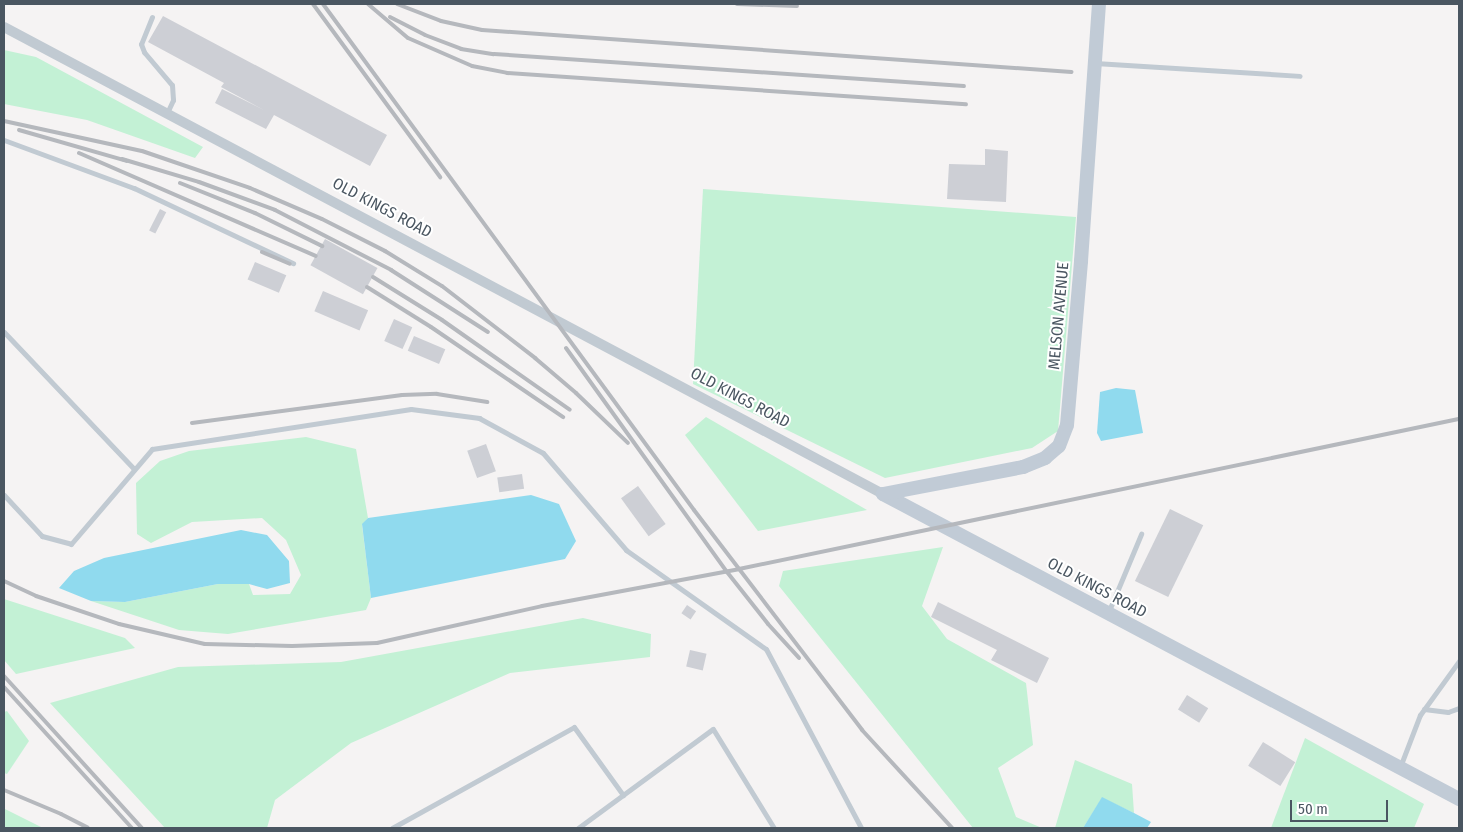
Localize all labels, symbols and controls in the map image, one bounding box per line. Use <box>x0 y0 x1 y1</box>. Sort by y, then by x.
street label: OLD KINGS ROAD <box>329 174 435 242</box>
street label: MELSON AVENUE <box>1045 262 1073 370</box>
street label: OLD KINGS ROAD <box>687 364 793 432</box>
street label: OLD KINGS ROAD <box>1044 554 1150 622</box>
scale bar <box>1293 790 1390 822</box>
text: 50 m <box>1298 800 1328 818</box>

